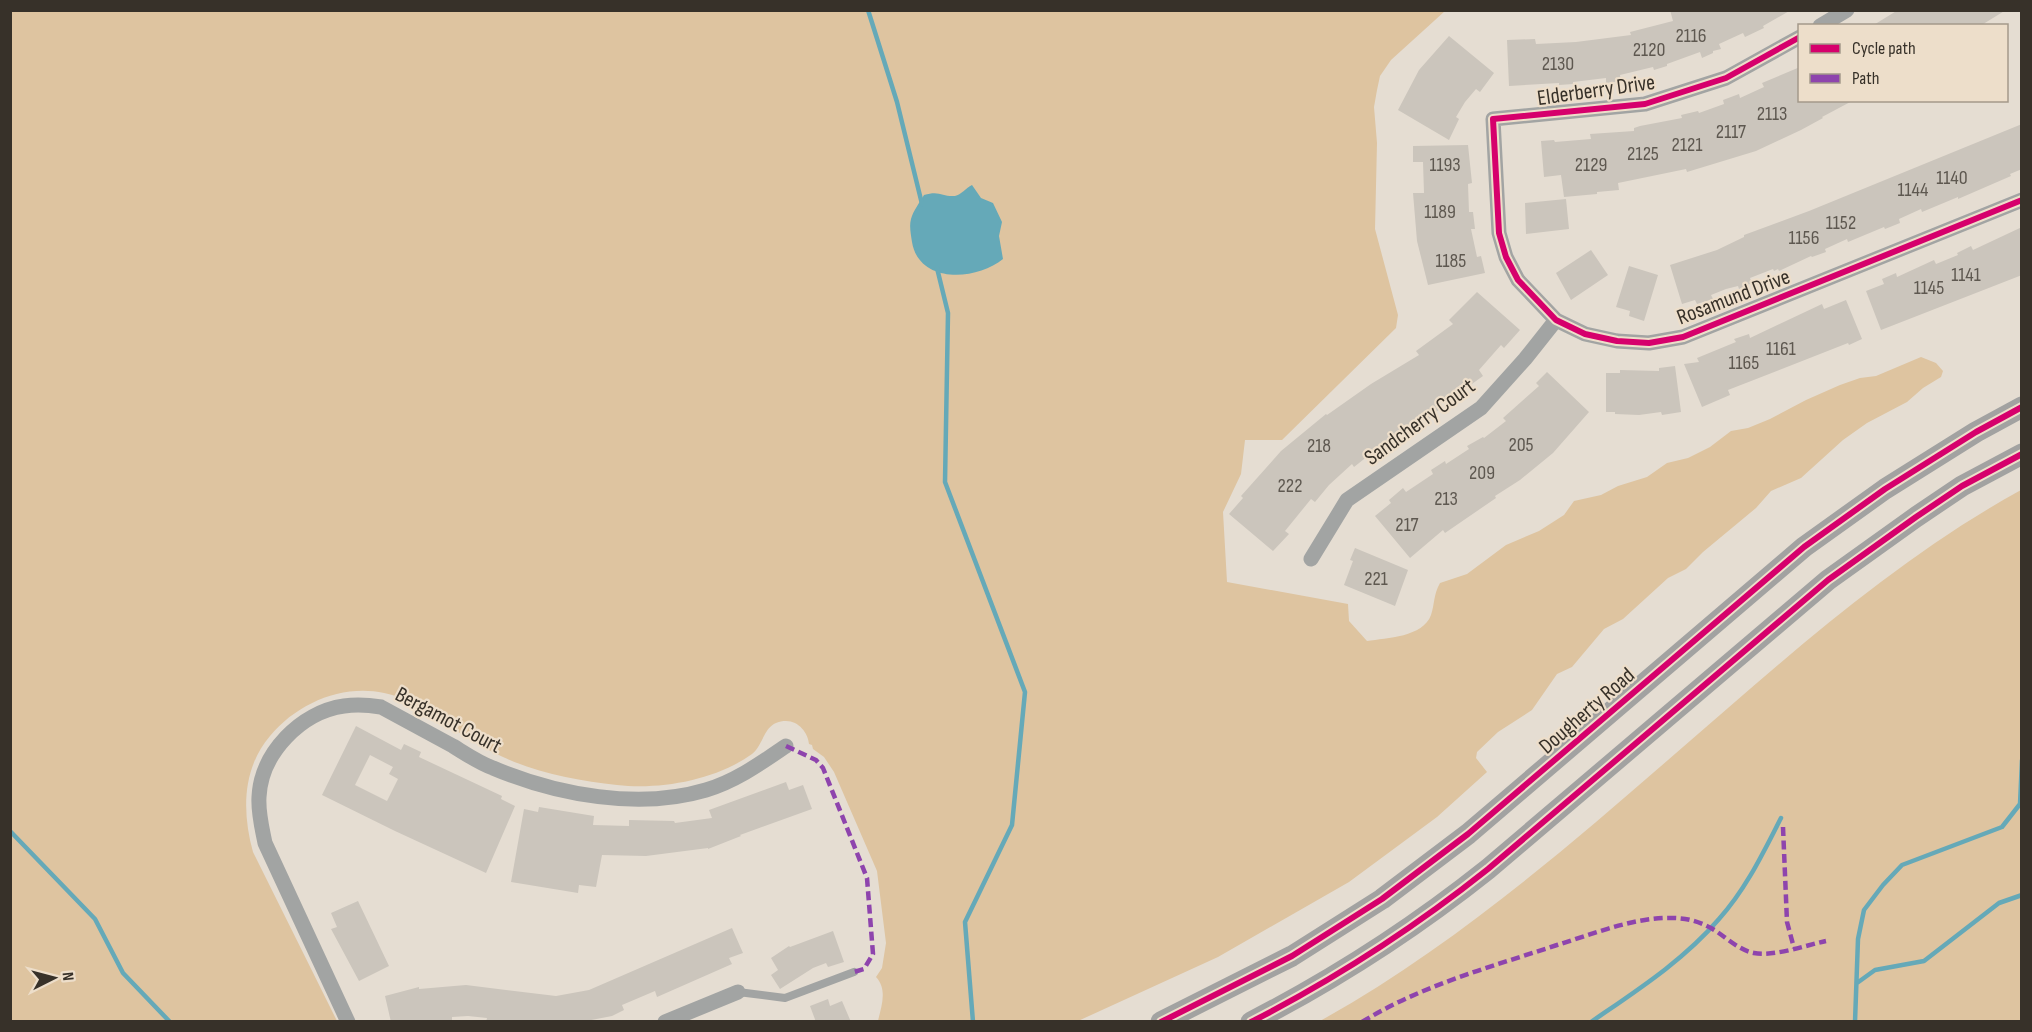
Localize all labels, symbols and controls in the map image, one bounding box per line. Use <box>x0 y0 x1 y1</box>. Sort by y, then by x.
house number: 2116 <box>1675 24 1707 48</box>
legend <box>1798 24 2008 102</box>
house number: 2120 <box>1633 38 1665 62</box>
text: Cycle path <box>1852 38 1916 59</box>
house number: 2130 <box>1542 52 1574 76</box>
text: Path <box>1852 68 1880 89</box>
street label: Elderberry Drive <box>1536 69 1657 112</box>
house number: 2113 <box>1757 102 1787 126</box>
house number: 2117 <box>1716 120 1746 144</box>
house number: 2121 <box>1672 133 1702 157</box>
house number: 2125 <box>1627 142 1659 166</box>
house number: 1193 <box>1429 153 1461 177</box>
house number: 2129 <box>1575 153 1607 177</box>
house number: 1140 <box>1936 166 1968 190</box>
house number: 1144 <box>1898 178 1928 202</box>
house number: 1189 <box>1424 200 1456 224</box>
house number: 1152 <box>1826 211 1856 235</box>
house number: 1156 <box>1789 226 1819 250</box>
house number: 1185 <box>1436 249 1466 273</box>
street label: Rosamund Drive <box>1673 263 1794 331</box>
house number: 1141 <box>1951 263 1981 287</box>
house number: 1145 <box>1914 276 1944 300</box>
house number: 1161 <box>1766 337 1796 361</box>
house number: 1165 <box>1729 351 1759 375</box>
street label: Sandcherry Court <box>1359 373 1481 471</box>
house number: 205 <box>1508 433 1534 457</box>
house number: 218 <box>1307 434 1331 458</box>
house number: 209 <box>1469 461 1495 485</box>
house number: 222 <box>1278 474 1302 498</box>
house number: 213 <box>1434 487 1458 511</box>
house number: 217 <box>1395 513 1419 537</box>
house number: 221 <box>1364 567 1388 591</box>
street label: Dougherty Road <box>1534 662 1640 760</box>
street label: Bergamot Court <box>390 681 506 760</box>
north arrow <box>24 948 84 1008</box>
text: N <box>58 971 77 982</box>

